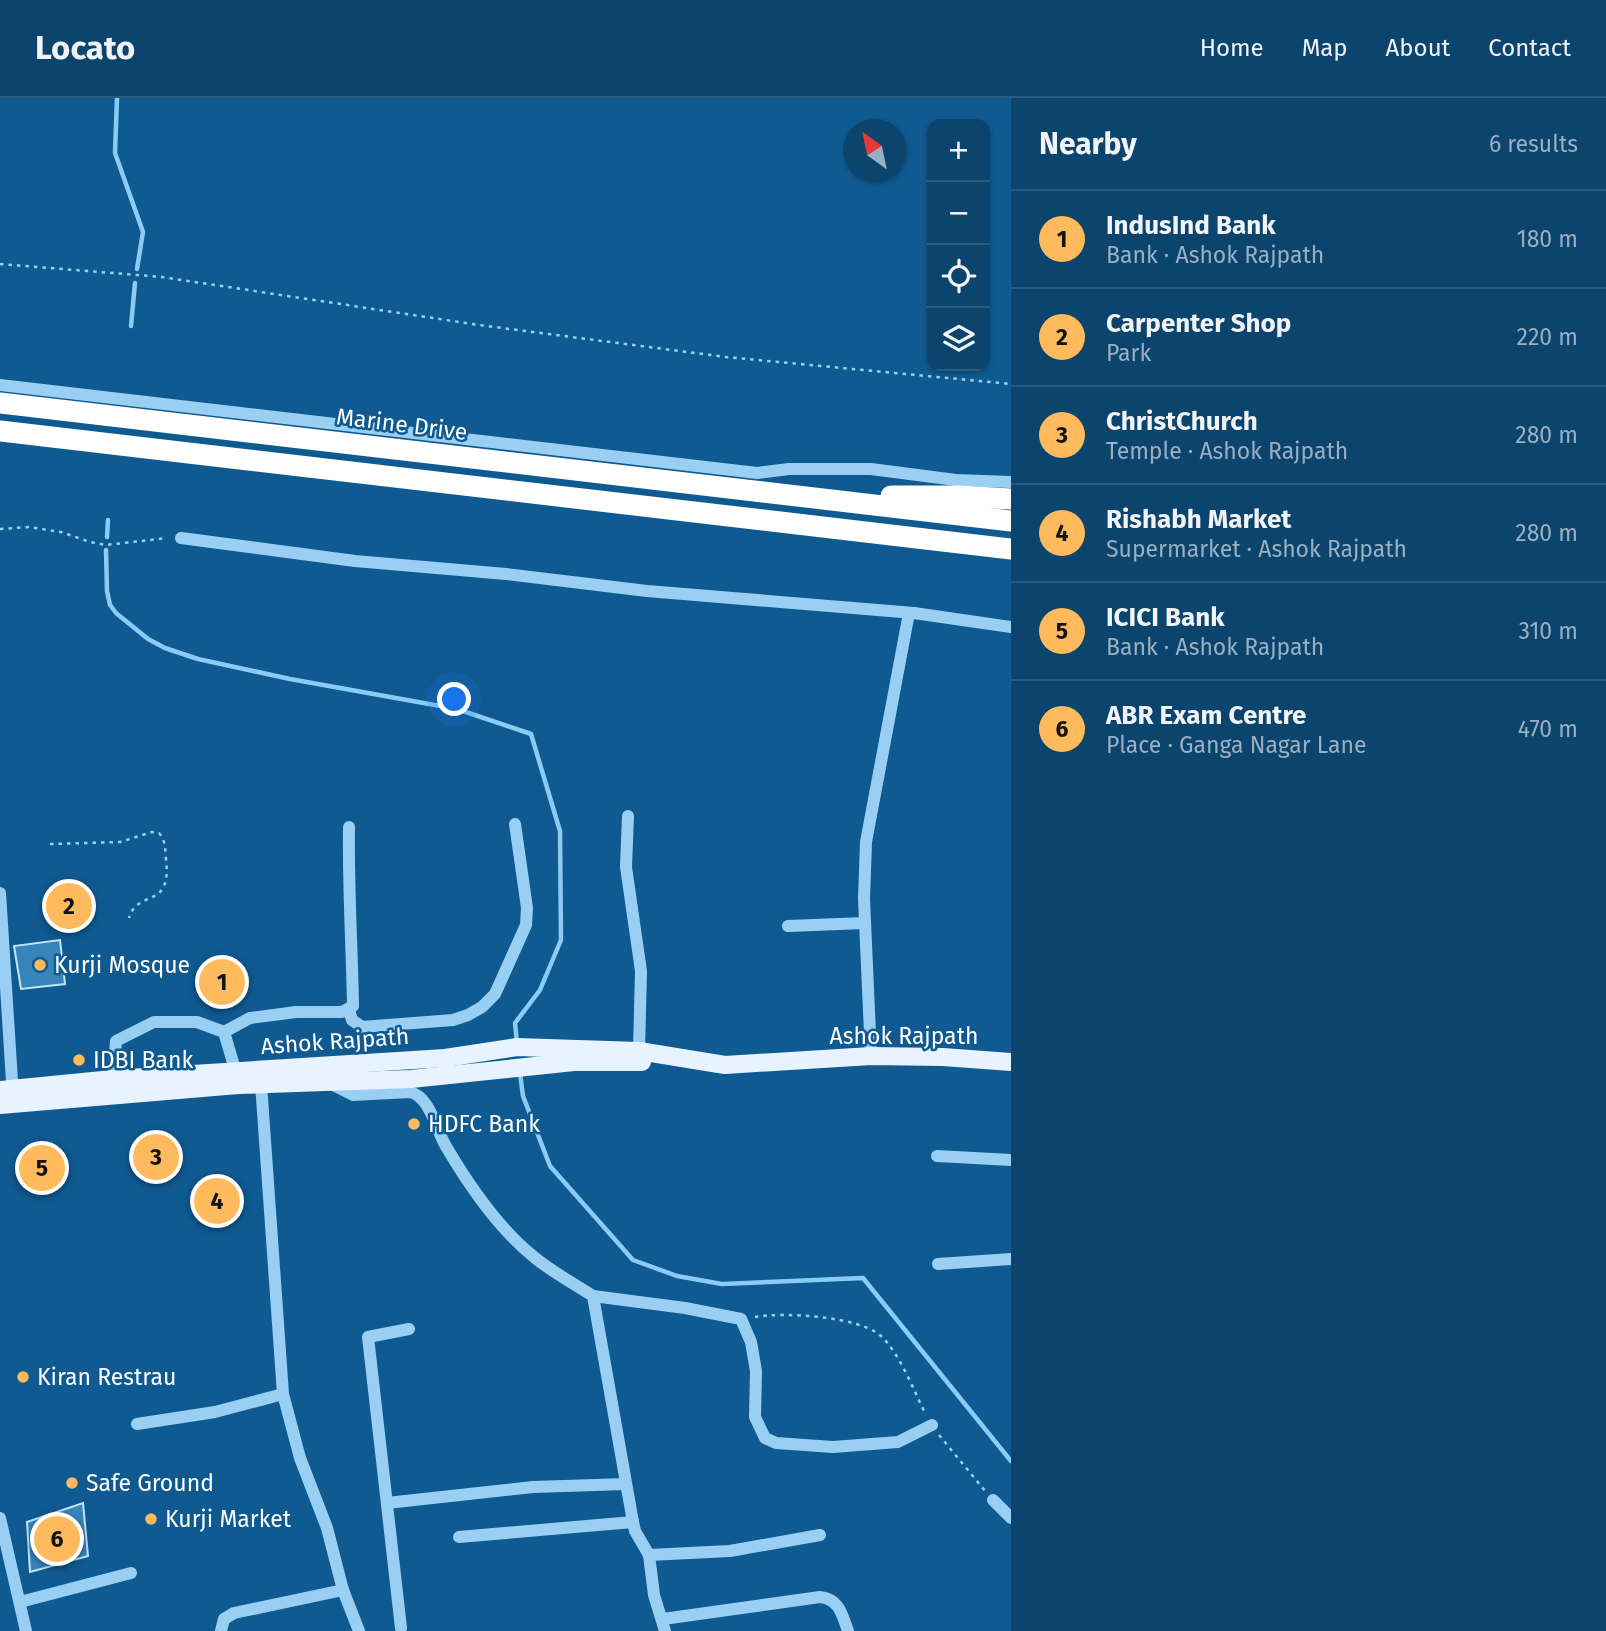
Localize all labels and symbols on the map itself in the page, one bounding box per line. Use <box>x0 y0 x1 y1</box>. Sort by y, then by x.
north arrow <box>843 119 906 182</box>
street label: Marine Drive <box>335 402 469 446</box>
your location <box>437 682 471 716</box>
pin: 2 <box>46 880 92 932</box>
place label: Kurji Mosque <box>54 951 190 979</box>
pin: 1 <box>199 956 245 1008</box>
marker: Kurji Mosque <box>32 957 48 973</box>
street label: Ashok Rajpath <box>260 1022 410 1060</box>
street label: Ashok Rajpath <box>830 1022 978 1050</box>
place label: IDBI Bank <box>93 1046 193 1074</box>
marker: IDBI Bank <box>71 1052 87 1068</box>
place label: HDFC Bank <box>428 1110 540 1138</box>
marker: HDFC Bank <box>406 1116 422 1132</box>
pin: 3 <box>133 1131 179 1183</box>
pin: 5 <box>19 1142 65 1194</box>
pin: 4 <box>194 1175 240 1227</box>
place label: Kiran Restrau <box>37 1363 176 1391</box>
marker: Kiran Restrau <box>15 1369 31 1385</box>
place label: Safe Ground <box>86 1469 214 1497</box>
marker: Safe Ground <box>64 1475 80 1491</box>
place label: Kurji Market <box>165 1505 292 1533</box>
marker: Kurji Market <box>143 1511 159 1527</box>
pin: 6 <box>34 1513 80 1565</box>

